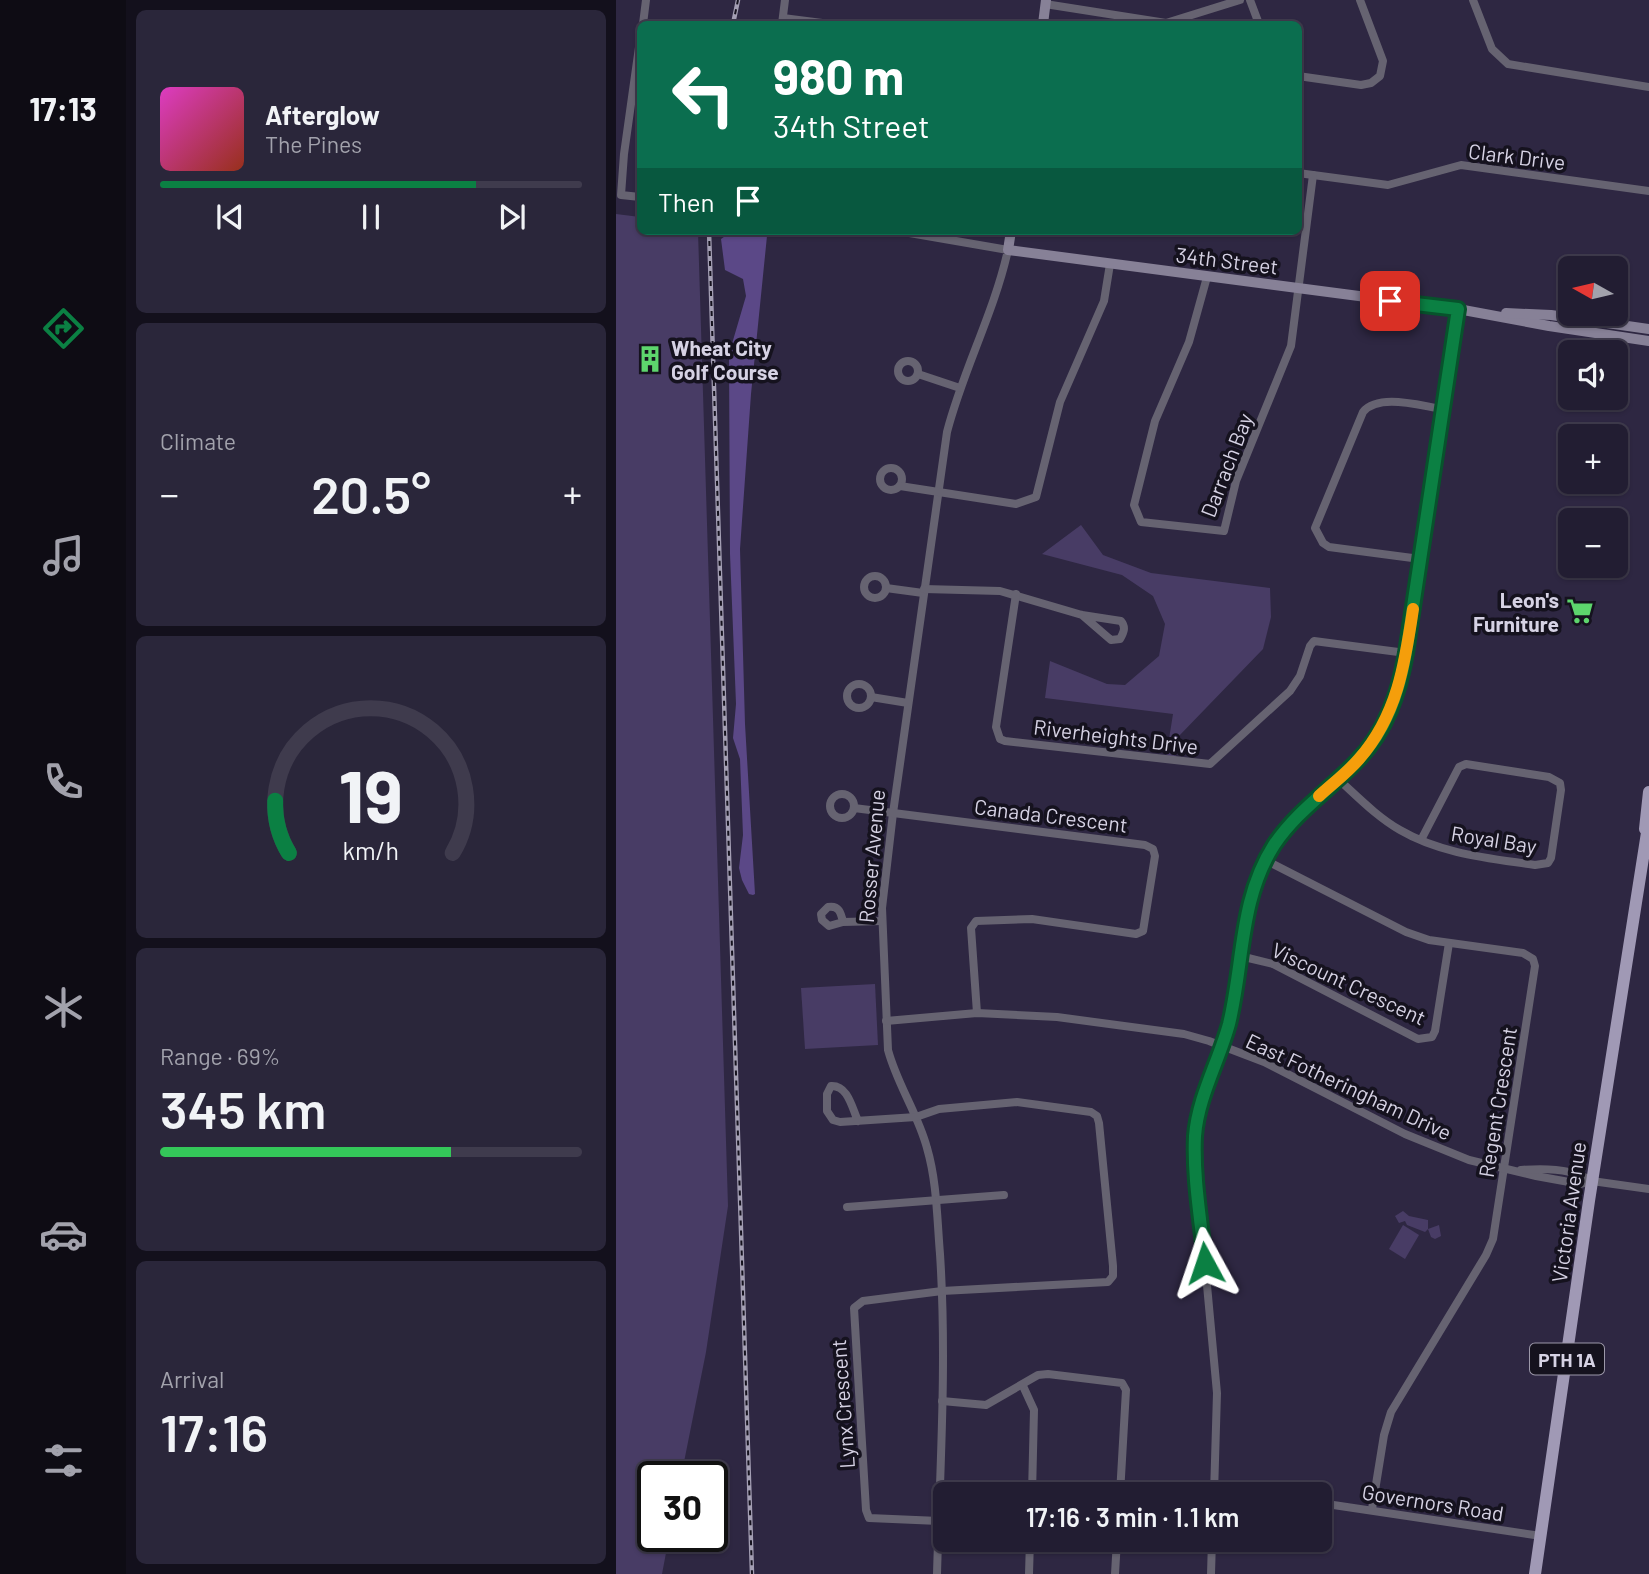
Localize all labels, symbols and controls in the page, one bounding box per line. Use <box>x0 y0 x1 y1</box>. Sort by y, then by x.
text: 980 m <box>773 46 904 105</box>
icon: left <box>658 49 749 140</box>
text: 17:13 <box>29 89 97 127</box>
text: Afterglow <box>265 99 380 130</box>
text: 34th Street <box>773 106 930 144</box>
text: The Pines <box>265 130 362 158</box>
street label: Clark Drive <box>1467 138 1567 174</box>
icon: arrive <box>729 182 767 220</box>
text: Then <box>658 186 715 217</box>
icon: previous <box>211 198 249 236</box>
icon: pause <box>352 198 390 236</box>
icon: next <box>493 198 531 236</box>
street label: 34th Street <box>1174 241 1280 279</box>
north arrow <box>1558 256 1628 326</box>
map controls <box>1558 256 1628 578</box>
pin <box>1360 271 1420 331</box>
icon: arrive <box>1371 282 1409 320</box>
icon: directions <box>39 304 88 353</box>
place label: Wheat City Golf Course <box>671 335 779 384</box>
button: sound <box>1558 340 1628 410</box>
building icon: Wheat City Golf Course <box>635 344 665 374</box>
street label: Darrach Bay <box>1195 409 1257 521</box>
button: + <box>1558 424 1628 494</box>
text: Climate <box>160 427 236 455</box>
text: 20.5° <box>311 462 431 524</box>
text: − <box>160 470 179 516</box>
text: + <box>563 470 582 516</box>
button: − <box>1558 508 1628 578</box>
icon: music <box>39 531 88 580</box>
place label: Leon's Furniture <box>1473 587 1559 636</box>
supermarket icon: Leon's Furniture <box>1565 596 1595 626</box>
street label: Riverheights Drive <box>1032 713 1200 759</box>
text: 19 <box>339 750 403 838</box>
icon: phone <box>39 757 88 806</box>
street label: Rosser Avenue <box>853 788 889 924</box>
street label: Canada Crescent <box>973 793 1129 837</box>
street label: Royal Bay <box>1449 820 1539 858</box>
text: km/h <box>343 835 399 865</box>
street label: Viscount Crescent <box>1268 936 1430 1030</box>
icon: climate <box>39 983 88 1032</box>
street label: Regent Crescent <box>1473 1025 1521 1179</box>
street label: East Fotheringham Drive <box>1242 1027 1456 1145</box>
text: Range · 69% <box>160 1042 280 1070</box>
text: 345 km <box>160 1077 326 1139</box>
street label: Victoria Avenue <box>1546 1140 1590 1284</box>
icon: car <box>39 1210 88 1259</box>
position arrow <box>1168 1226 1242 1300</box>
street label: Lynx Crescent <box>825 1339 859 1469</box>
road number: PTH 1A <box>1530 1344 1604 1374</box>
text: Arrival <box>160 1365 224 1393</box>
text: 17:16 <box>160 1400 268 1462</box>
icon: filters <box>39 1436 88 1485</box>
speed limit sign: 30 <box>637 1461 728 1552</box>
street label: Governors Road <box>1360 1478 1506 1526</box>
text: 17:16 · 3 min · 1.1 km <box>1026 1501 1239 1532</box>

